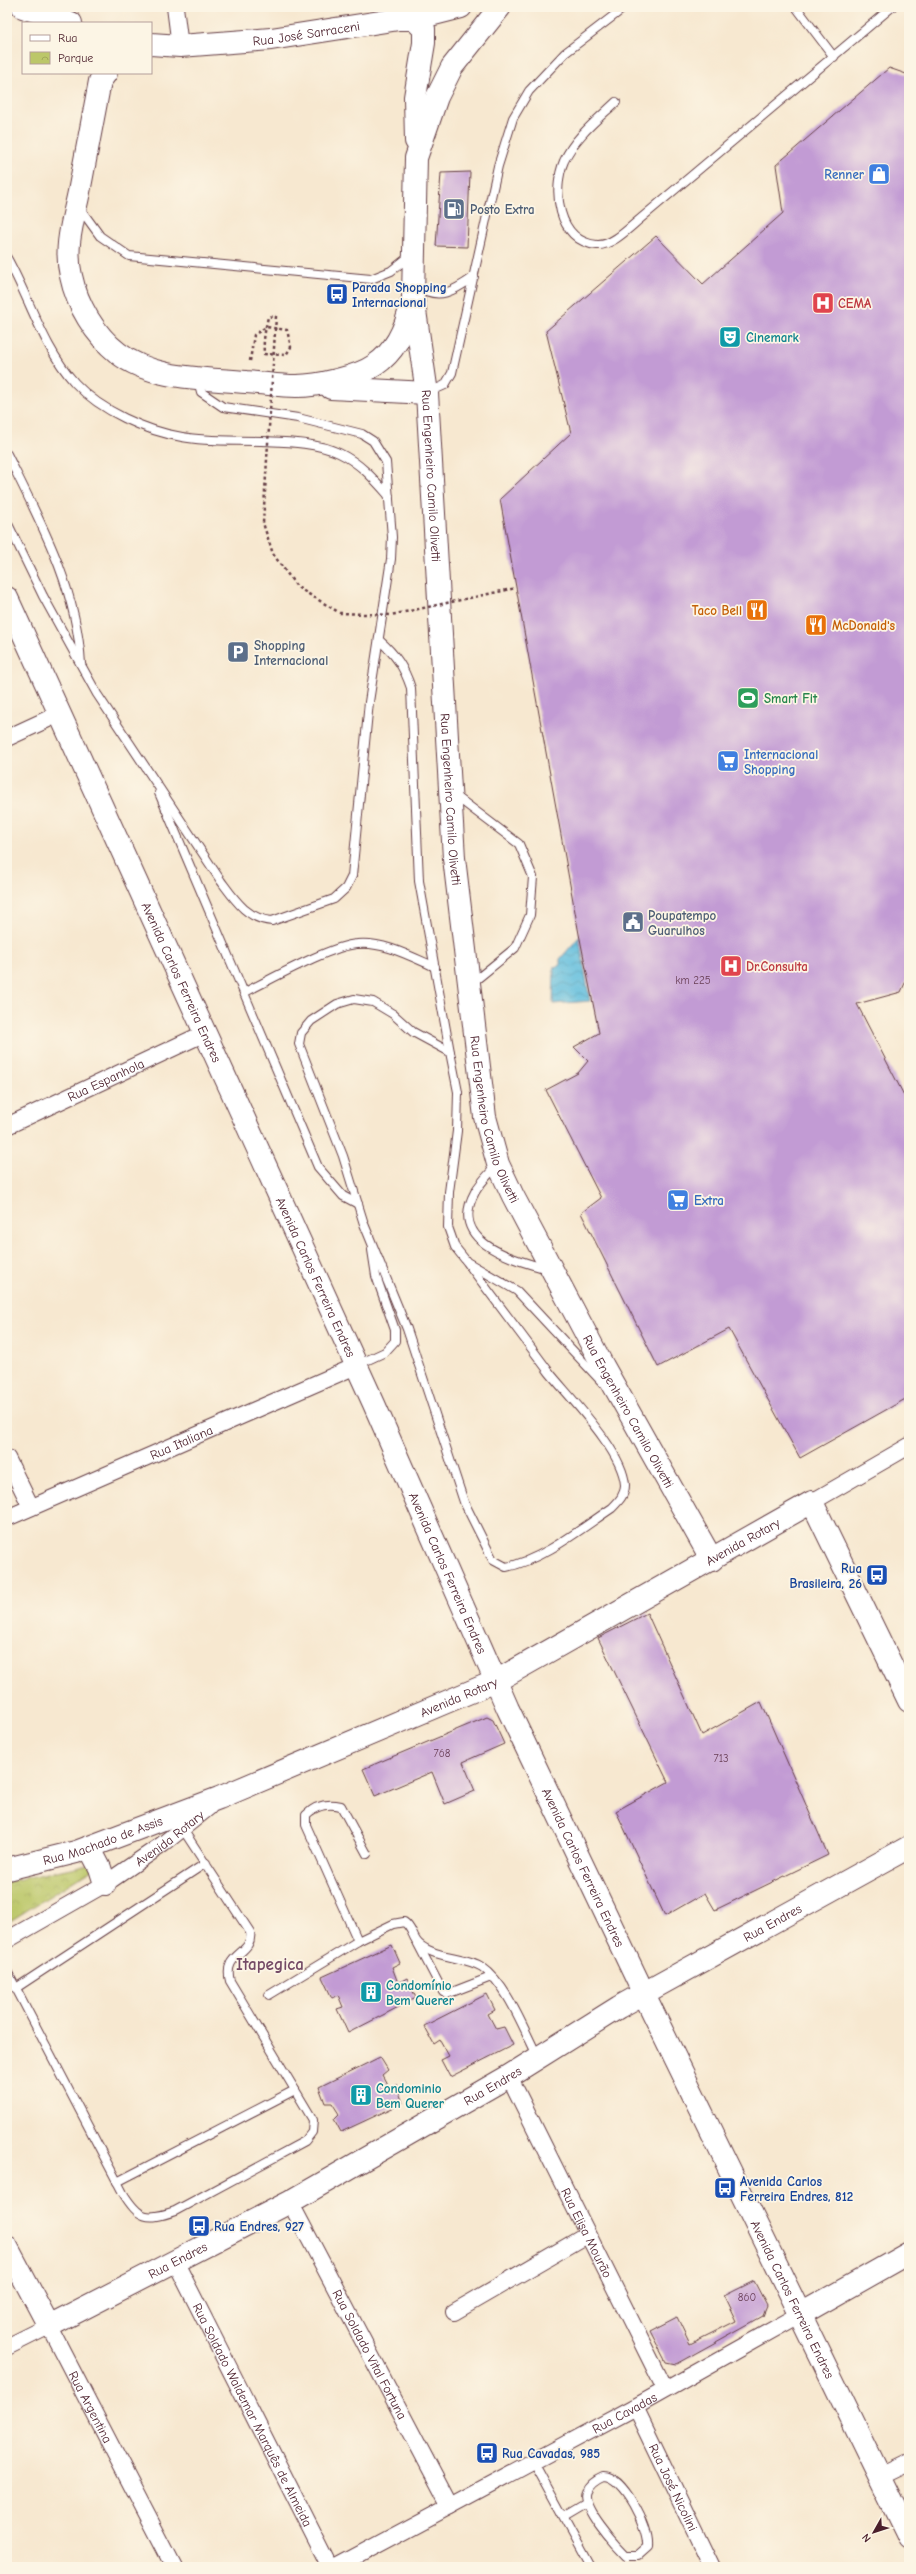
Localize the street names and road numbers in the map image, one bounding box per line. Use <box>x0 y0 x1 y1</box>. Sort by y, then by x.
street label: Rua José Sarraceni <box>252 18 361 48</box>
street label: Rua Engenheiro Camilo Olivetti <box>419 389 444 562</box>
street label: Rua Engenheiro Camilo Olivetti <box>438 713 465 886</box>
street label: Avenida Carlos Ferreira Endres <box>139 900 225 1064</box>
street label: Rua Engenheiro Camilo Olivetti <box>468 1035 523 1205</box>
street label: Rua Espanhola <box>65 1055 146 1104</box>
street label: Avenida Carlos Ferreira Endres <box>273 1195 359 1359</box>
street label: Rua Engenheiro Camilo Olivetti <box>580 1332 677 1490</box>
street label: Rua Italiana <box>147 1422 215 1462</box>
street label: Avenida Carlos Ferreira Endres <box>406 1490 490 1656</box>
street label: Avenida Rotary <box>703 1514 782 1568</box>
street label: Avenida Rotary <box>418 1674 500 1720</box>
street label: Avenida Carlos Ferreira Endres <box>539 1785 628 1949</box>
street label: Avenida Rotary <box>132 1807 207 1869</box>
street label: Rua Machado de Assis <box>41 1813 165 1867</box>
street label: Rua Endres <box>740 1900 804 1945</box>
street label: Rua Endres <box>461 2063 524 2108</box>
street label: Rua Elisa Mourão <box>558 2185 616 2280</box>
street label: Avenida Carlos Ferreira Endres <box>748 2217 838 2381</box>
street label: Rua Endres <box>146 2239 210 2281</box>
street label: Rua Soldado Vital Fortuna <box>330 2287 410 2422</box>
street label: Rua Soldado Waldemar Marquês de Almeida <box>190 2300 316 2529</box>
street label: Rua Argentina <box>66 2368 116 2445</box>
street label: Rua Cavadas <box>589 2389 659 2436</box>
street label: Rua José Nicolini <box>646 2441 701 2533</box>

